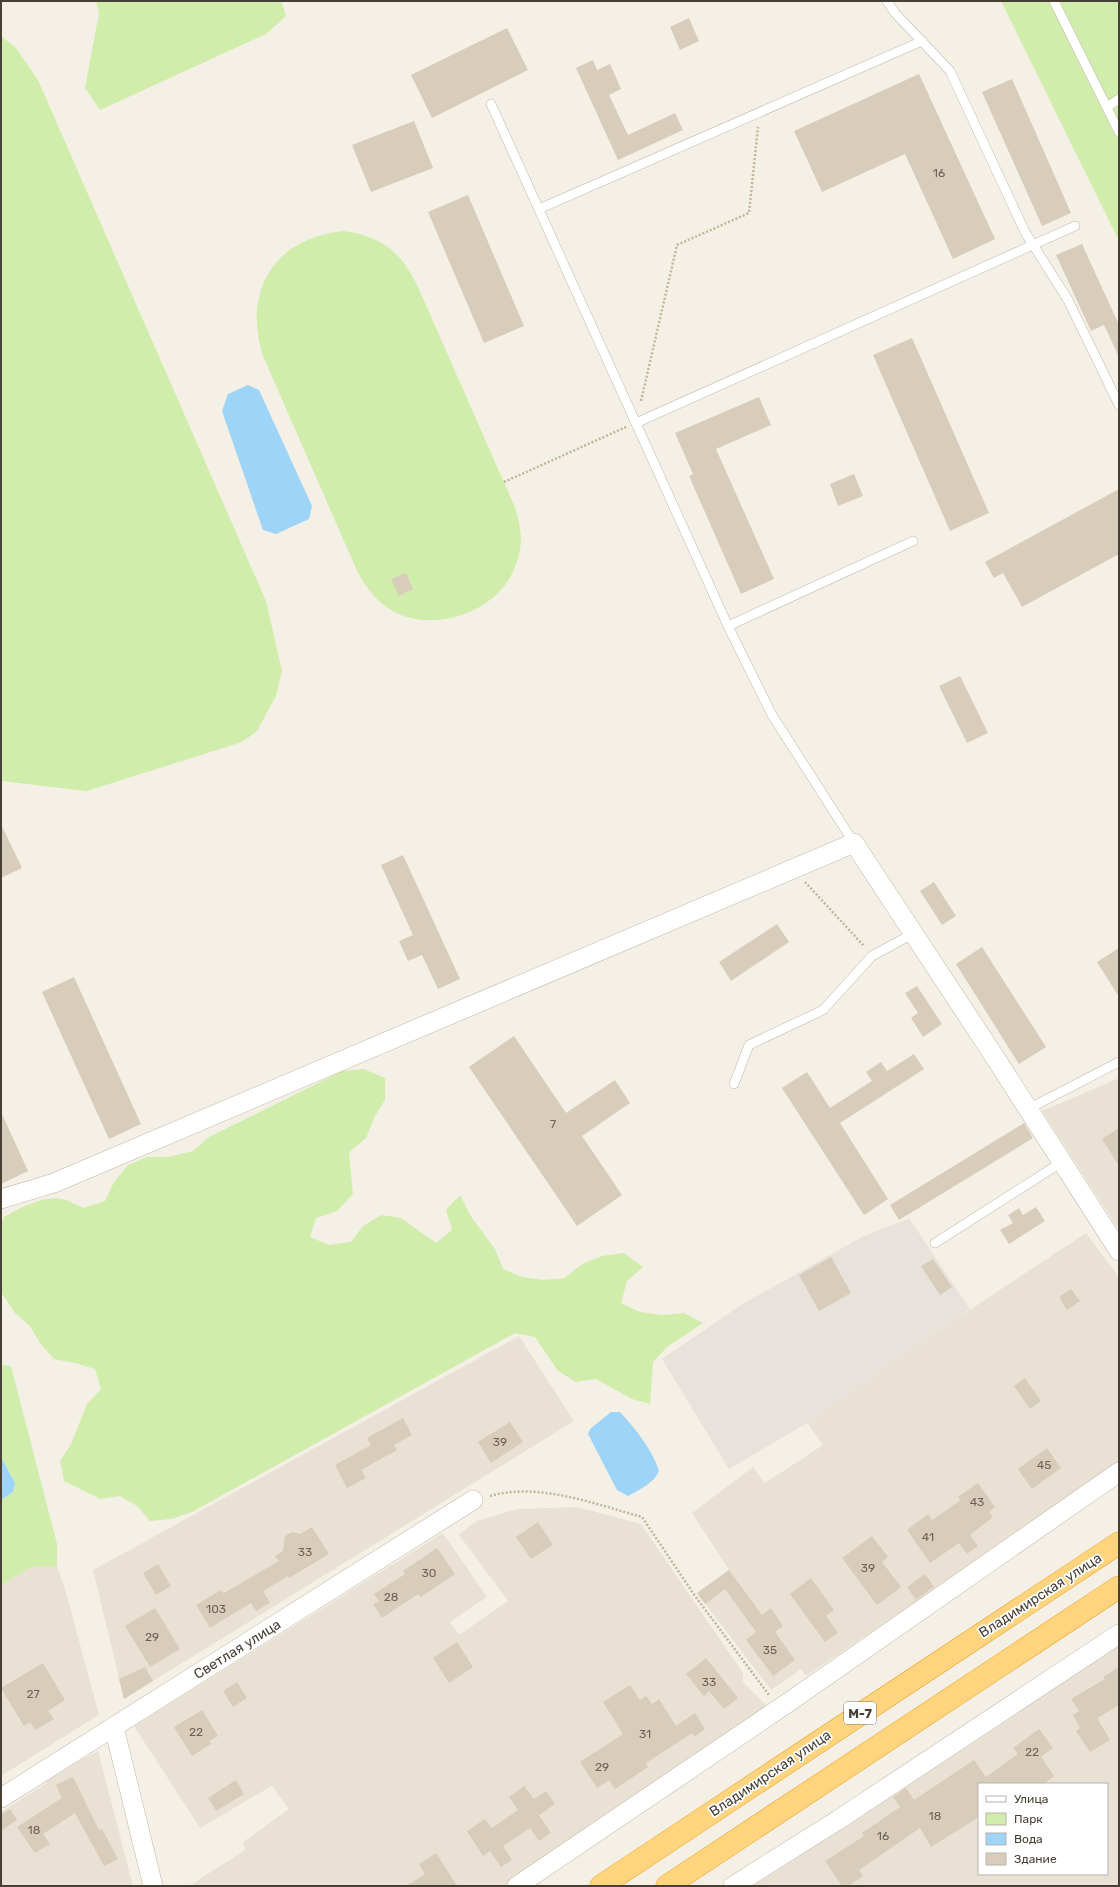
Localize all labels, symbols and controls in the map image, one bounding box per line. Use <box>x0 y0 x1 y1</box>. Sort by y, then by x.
house number: 16 <box>933 166 945 180</box>
house number: 7 <box>550 1117 556 1131</box>
house number: 39 <box>493 1435 507 1449</box>
house number: 45 <box>1037 1458 1051 1472</box>
house number: 43 <box>970 1495 984 1509</box>
house number: 41 <box>922 1530 934 1544</box>
house number: 33 <box>298 1545 312 1559</box>
street label: Владимирская улица <box>976 1549 1105 1641</box>
house number: 39 <box>861 1561 875 1575</box>
house number: 30 <box>422 1566 436 1580</box>
house number: 28 <box>384 1590 398 1604</box>
house number: 103 <box>206 1602 226 1616</box>
street label: Светлая улица <box>191 1616 284 1683</box>
house number: 29 <box>145 1630 159 1644</box>
house number: 35 <box>763 1643 777 1657</box>
house number: 33 <box>702 1675 716 1689</box>
house number: 27 <box>26 1687 40 1701</box>
road number: М-7 <box>844 1702 876 1724</box>
house number: 22 <box>189 1725 203 1739</box>
street label: Владимирская улица <box>706 1726 834 1820</box>
house number: 31 <box>639 1727 651 1741</box>
house number: 22 <box>1025 1745 1039 1759</box>
house number: 29 <box>595 1760 609 1774</box>
legend <box>978 1783 1108 1875</box>
text: Улица <box>1014 1792 1048 1806</box>
house number: 18 <box>929 1809 941 1823</box>
text: Парк <box>1014 1812 1043 1826</box>
house number: 18 <box>28 1823 40 1837</box>
house number: 16 <box>877 1829 889 1843</box>
text: Вода <box>1014 1832 1043 1846</box>
text: Здание <box>1014 1852 1057 1866</box>

